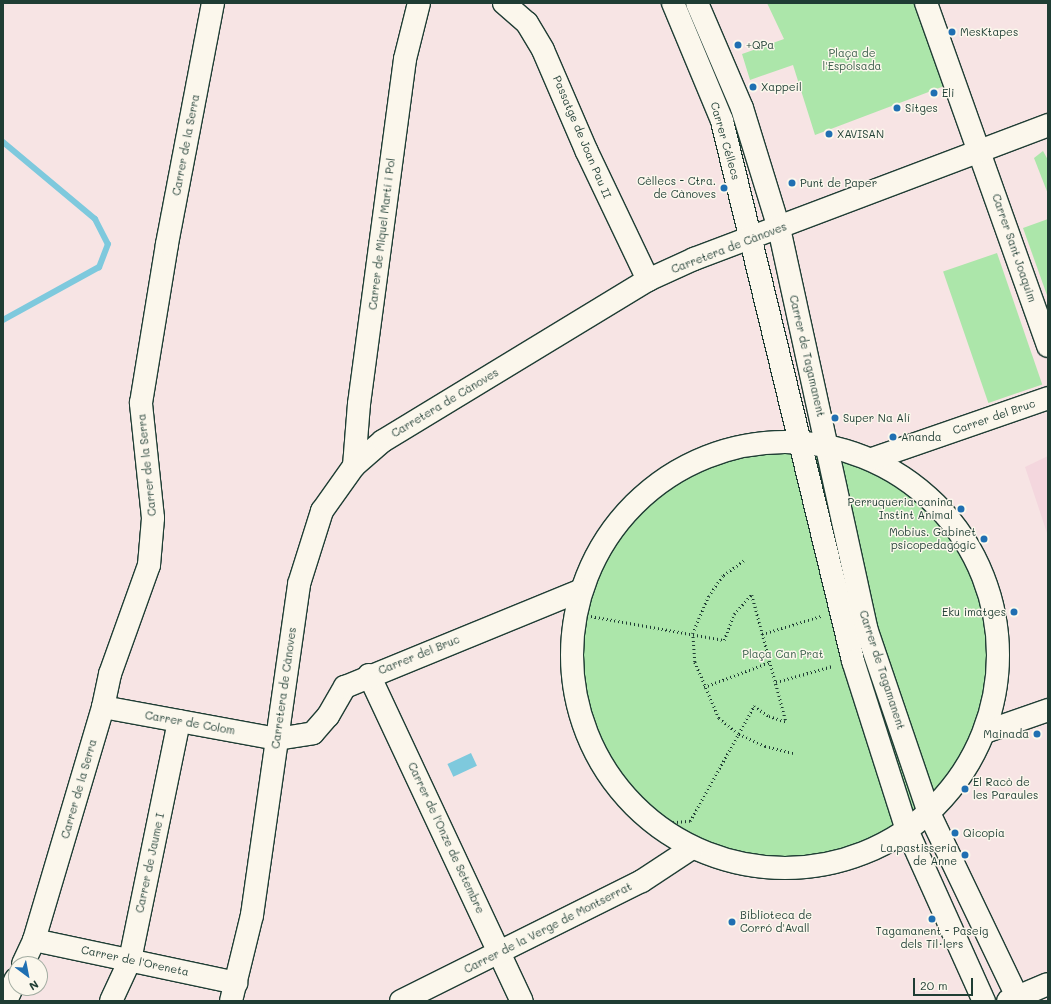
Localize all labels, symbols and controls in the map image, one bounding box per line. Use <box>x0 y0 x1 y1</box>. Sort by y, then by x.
place label: MesKtapes <box>960 25 1018 39</box>
marker: MesKtapes <box>947 27 957 37</box>
place label: +QPa <box>746 38 774 52</box>
marker: +QPa <box>733 40 743 50</box>
park label: Plaça de l'Espolsada <box>823 47 881 73</box>
street label: Passatge de Joan Pau II <box>550 74 614 200</box>
place label: Xappeil <box>761 80 802 94</box>
marker: Xappeil <box>748 82 758 92</box>
place label: Eli <box>942 86 954 100</box>
marker: Eli <box>929 88 939 98</box>
street label: Carrer de la Serra <box>170 93 202 197</box>
street label: Carrer Céllecs <box>708 101 742 181</box>
place label: Sitges <box>905 101 938 115</box>
marker: Sitges <box>892 103 902 113</box>
place label: XAVISAN <box>837 127 884 141</box>
marker: XAVISAN <box>824 129 834 139</box>
street label: Carrer de Miquel Martí i Pol <box>366 157 398 311</box>
place label: Cèllecs - Ctra. de Cànoves <box>637 175 716 201</box>
place label: Punt de Paper <box>800 176 877 190</box>
marker: Punt de Paper <box>787 178 797 188</box>
marker: Cèllecs - Ctra. de Cànoves <box>719 183 729 193</box>
street label: Carrer Sant Joaquim <box>989 192 1039 304</box>
street label: Carretera de Cànoves <box>669 220 789 276</box>
street label: Carrer de Tagamanent <box>787 294 827 418</box>
street label: Carretera de Cànoves <box>389 366 501 440</box>
street label: Carrer del Bruc <box>951 397 1037 437</box>
place label: Super Na Alí <box>843 411 910 425</box>
street label: Carrer de la Serra <box>135 413 159 517</box>
marker: Super Na Alí <box>830 413 840 423</box>
place label: Ananda <box>901 430 941 444</box>
marker: Ananda <box>888 432 898 442</box>
place label: Perruqueria canina Instint Animal <box>848 496 953 522</box>
marker: Perruqueria canina Instint Animal <box>956 504 966 514</box>
place label: Mobius. Gabinet psicopedagógic <box>889 526 976 552</box>
marker: Mobius. Gabinet psicopedagógic <box>979 534 989 544</box>
place label: Eku imatges <box>942 605 1006 619</box>
marker: Eku imatges <box>1009 607 1019 617</box>
street label: Carrer de Tagamanent <box>856 609 908 731</box>
street label: Carretera de Cànoves <box>269 626 299 750</box>
street label: Carrer del Bruc <box>376 633 462 677</box>
park label: Plaça Can Prat <box>742 647 824 661</box>
street label: Carrer de Colom <box>144 709 236 737</box>
place label: Mainada <box>983 727 1029 741</box>
marker: Mainada <box>1032 729 1042 739</box>
street label: Carrer de la Serra <box>58 738 100 840</box>
street label: Carrer de l'Onze de Setembre <box>405 760 487 916</box>
place label: El Racò de les Paraules <box>973 776 1038 802</box>
marker: El Racò de les Paraules <box>960 784 970 794</box>
street label: Carrer de Jaume I <box>133 812 167 914</box>
place label: Qicopia <box>963 826 1005 840</box>
marker: Qicopia <box>950 828 960 838</box>
place label: La pastisseria de Anne <box>880 842 957 868</box>
marker: La pastisseria de Anne <box>960 850 970 860</box>
street label: Carrer de la Verge de Montserrat <box>462 880 634 976</box>
place label: Biblioteca de Corró d'Avall <box>740 909 812 935</box>
marker: Tagamanent - Paseig dels Til·lers <box>927 914 937 924</box>
marker: Biblioteca de Corró d'Avall <box>727 917 737 927</box>
place label: Tagamanent - Paseig dels Til·lers <box>876 925 988 951</box>
street label: Carrer de l'Oreneta <box>80 943 190 979</box>
north arrow <box>8 956 48 996</box>
scale bar <box>915 970 975 996</box>
text: N <box>27 977 42 994</box>
text: 20 m <box>920 977 948 993</box>

